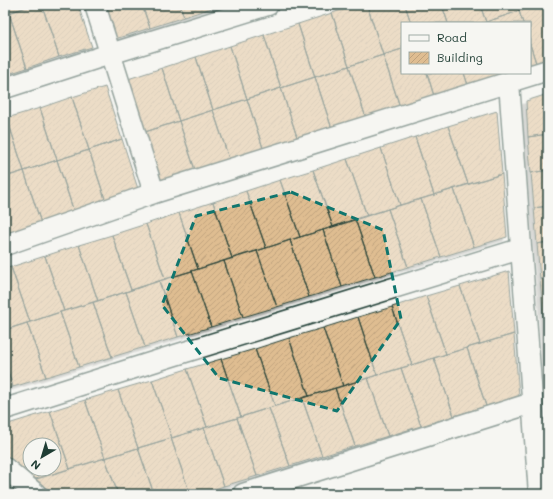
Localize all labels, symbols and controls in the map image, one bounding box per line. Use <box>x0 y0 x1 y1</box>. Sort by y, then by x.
legend <box>401 22 531 74</box>
text: Road <box>437 29 467 45</box>
text: Building <box>437 49 483 65</box>
north arrow <box>22 437 62 477</box>
text: N <box>28 457 43 474</box>

